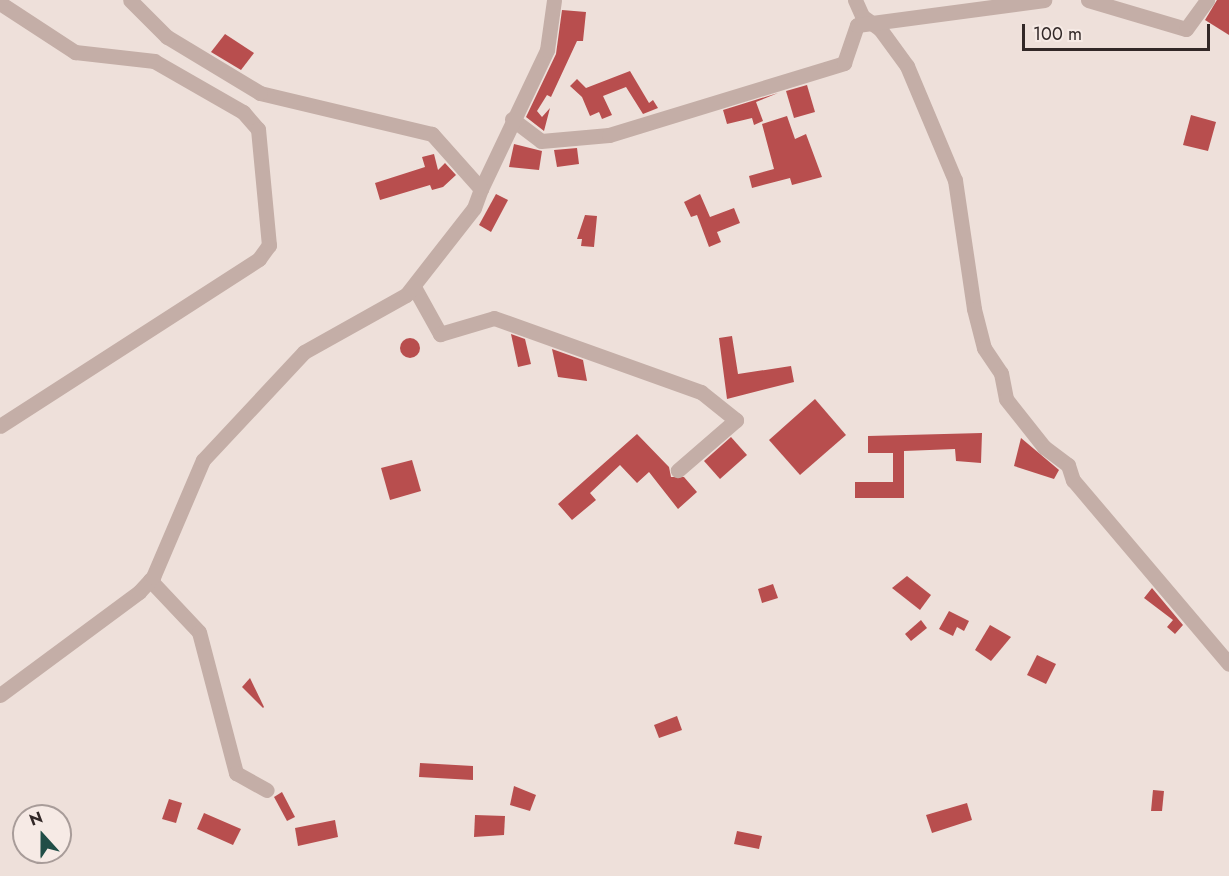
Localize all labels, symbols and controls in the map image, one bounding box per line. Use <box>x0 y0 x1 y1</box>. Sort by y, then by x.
scale bar <box>1025 12 1212 50</box>
text: 100 m <box>1033 21 1082 47</box>
north arrow <box>12 804 72 864</box>
text: N <box>26 806 46 832</box>

